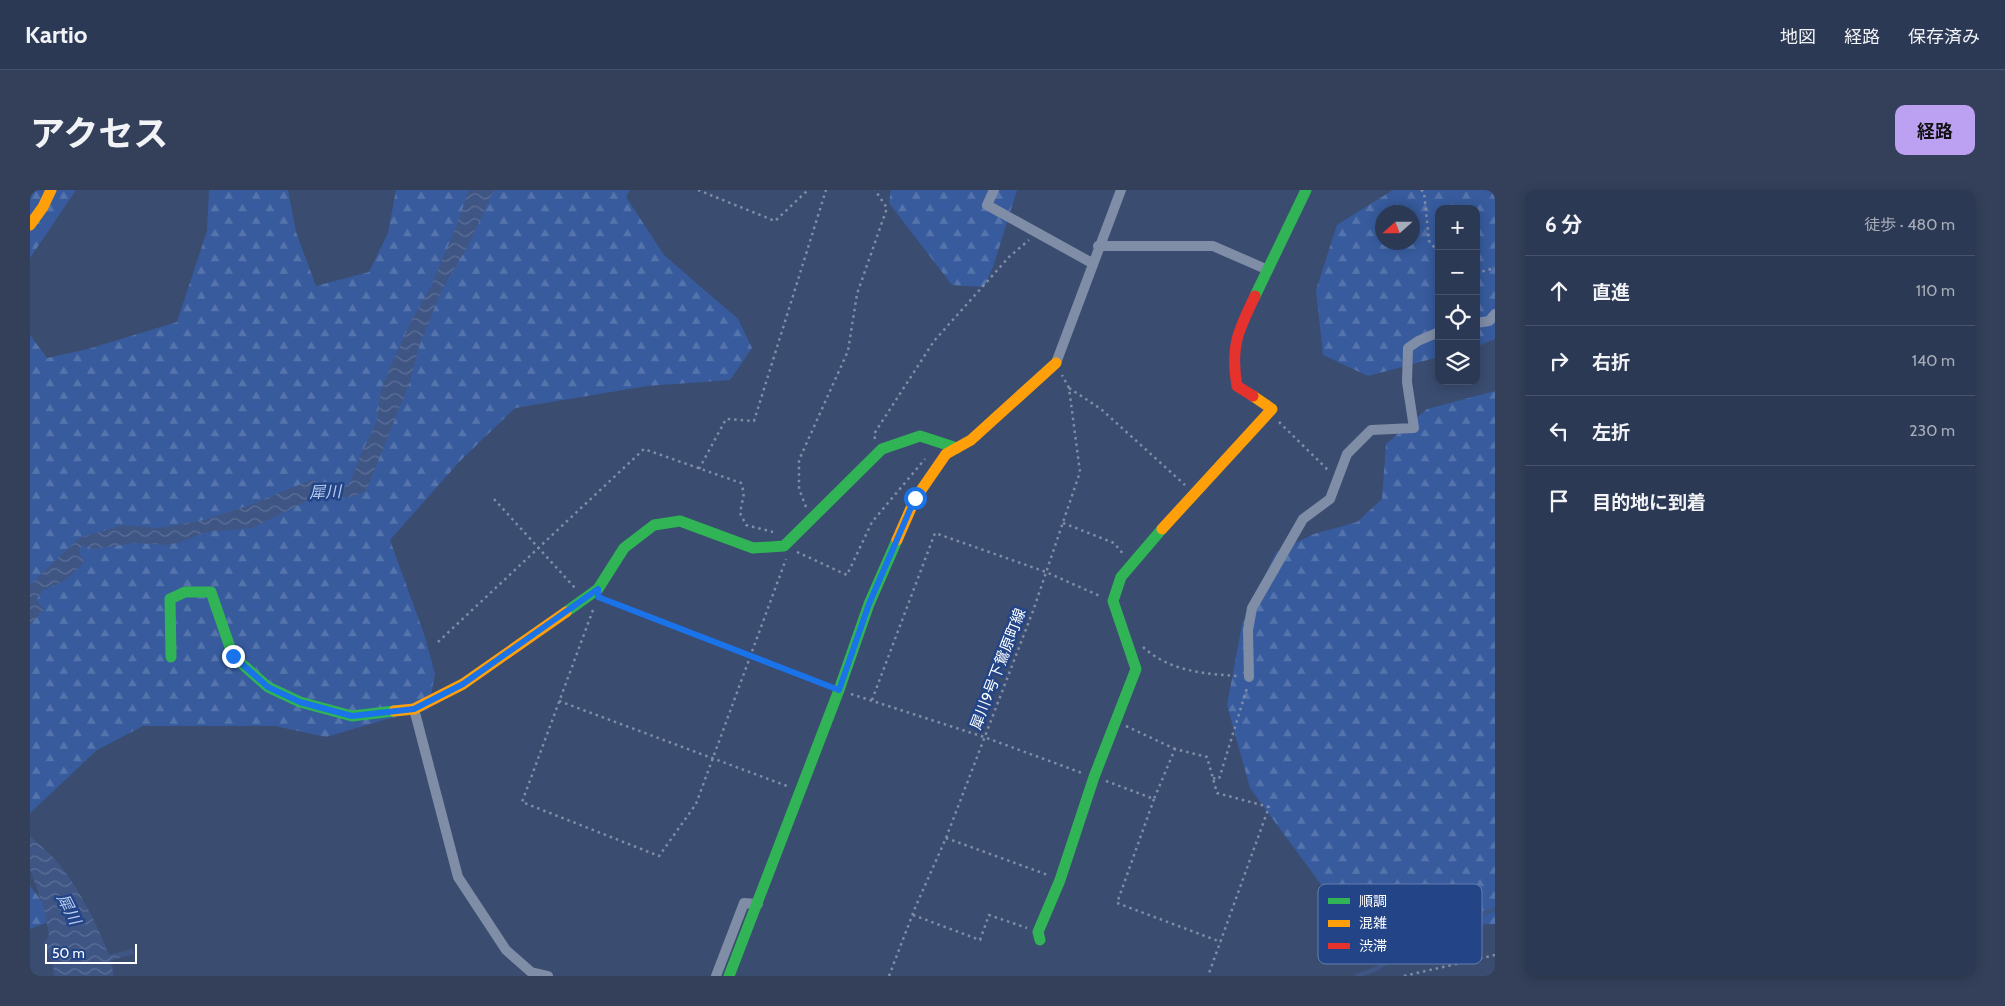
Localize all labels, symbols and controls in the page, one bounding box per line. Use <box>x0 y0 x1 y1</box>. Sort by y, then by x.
text: Kartio <box>25 20 88 49</box>
text: 地図 <box>1780 26 1816 48</box>
text: 経路 <box>1844 26 1880 48</box>
text: 保存済み <box>1908 26 1980 48</box>
button: 経路 <box>1895 105 1975 155</box>
text: アクセス <box>30 112 168 155</box>
north arrow <box>1375 205 1420 250</box>
map controls <box>1435 205 1480 385</box>
button: + <box>1435 205 1480 250</box>
text: 6 分 <box>1545 212 1583 237</box>
text: 徒歩 · 480 m <box>1864 215 1955 234</box>
button: − <box>1435 250 1480 295</box>
icon: ahead <box>1545 277 1573 305</box>
text: 直進 <box>1592 281 1630 304</box>
text: 110 m <box>1916 281 1955 300</box>
button: locate <box>1435 295 1480 340</box>
button: layers <box>1435 340 1480 385</box>
icon: right <box>1545 347 1573 375</box>
text: 右折 <box>1592 351 1630 374</box>
text: 140 m <box>1912 351 1955 370</box>
icon: left <box>1545 417 1573 445</box>
text: 左折 <box>1592 421 1630 444</box>
text: 230 m <box>1909 421 1955 440</box>
water label: 犀川 <box>309 482 343 502</box>
route start <box>904 487 927 510</box>
icon: arrive <box>1545 487 1573 515</box>
text: 目的地に到着 <box>1592 491 1706 514</box>
street label: 犀川9号下鴛原町線 <box>967 606 1029 732</box>
route end <box>222 645 245 668</box>
legend <box>1318 884 1482 964</box>
water label: 犀川 <box>53 890 86 929</box>
text: 順調 <box>1359 892 1387 910</box>
text: 混雑 <box>1359 914 1387 932</box>
text: 渋滞 <box>1359 937 1387 955</box>
scale bar <box>45 941 138 964</box>
text: 50 m <box>52 944 85 962</box>

